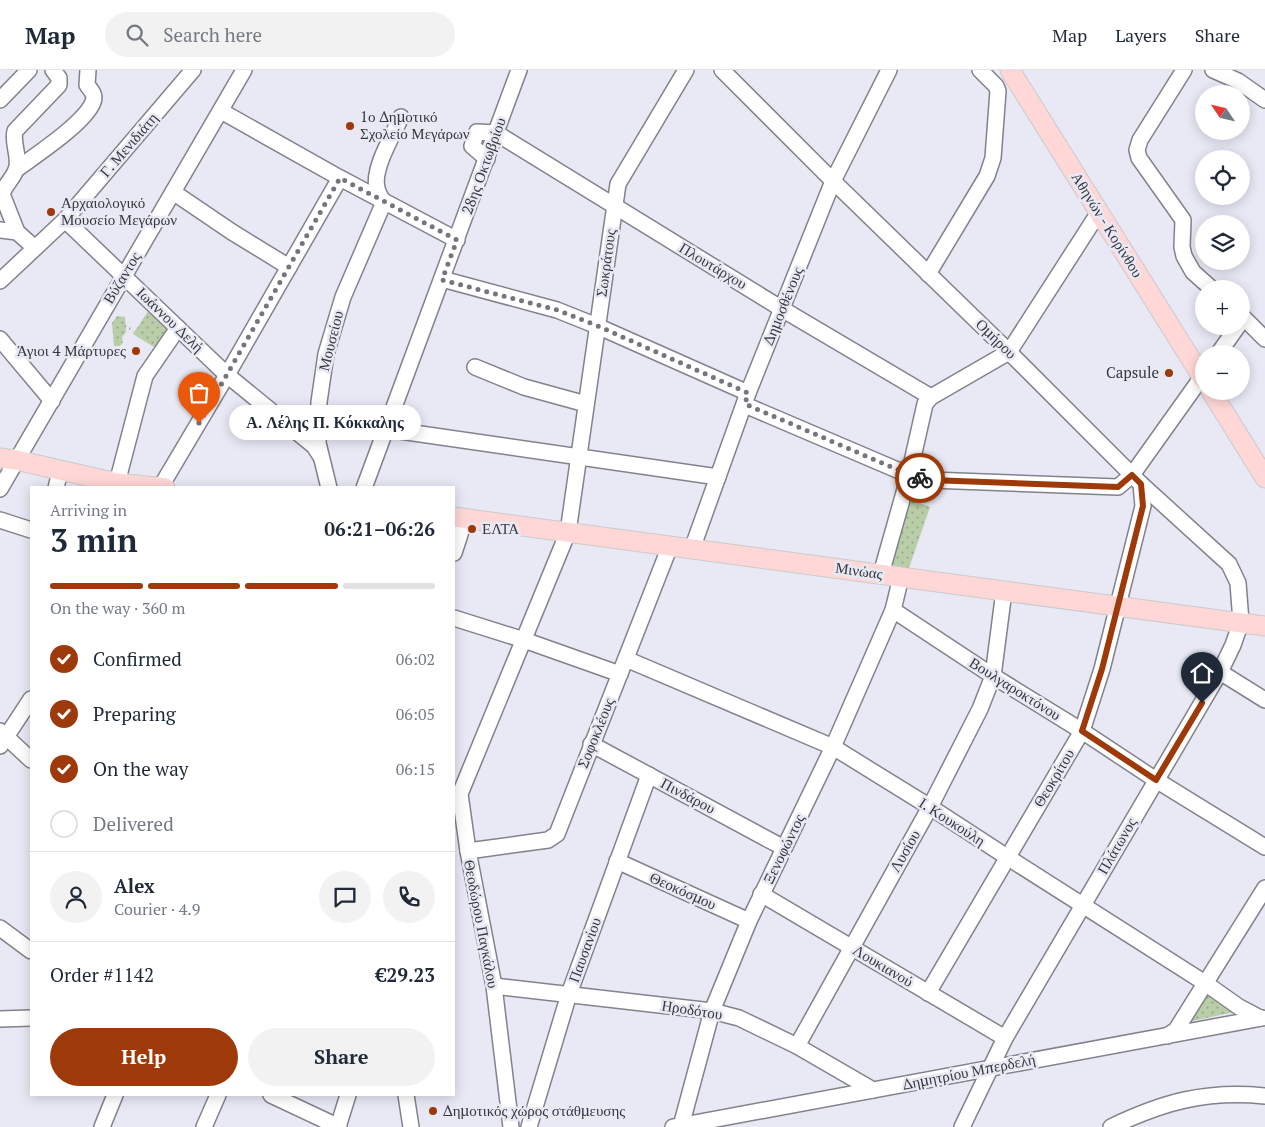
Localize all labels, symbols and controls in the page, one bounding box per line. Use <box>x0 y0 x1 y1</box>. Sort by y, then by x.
search box <box>105 12 455 57</box>
text: Map <box>25 19 75 51</box>
icon: search <box>123 21 151 49</box>
text: Search here <box>163 22 262 47</box>
text: Map <box>1052 23 1087 47</box>
text: Layers <box>1115 23 1167 47</box>
text: Share <box>1195 23 1240 47</box>
north arrow <box>1195 85 1250 140</box>
map controls <box>1195 85 1250 400</box>
place label: 1ο Δημοτικό Σχολείο Μεγάρων <box>360 106 470 143</box>
street label: Γ. Μενιδιάτη <box>95 108 162 181</box>
street label: 28ης Οκτωβρίου <box>456 114 510 217</box>
marker: 1ο Δημοτικό Σχολείο Μεγάρων <box>344 120 356 132</box>
button: locate <box>1195 150 1250 205</box>
street label: Αθηνών - Κορίνθου <box>1067 168 1148 281</box>
place label: Αρχαιολογικό Μουσείο Μεγάρων <box>61 192 177 229</box>
marker: Αρχαιολογικό Μουσείο Μεγάρων <box>45 206 57 218</box>
button: layers <box>1195 215 1250 270</box>
street label: Σωκράτους <box>590 228 620 298</box>
street label: Πλουτάρχου <box>676 237 751 293</box>
street label: Βύζαντος <box>98 248 144 307</box>
street label: Δημοσθένους <box>757 263 807 348</box>
button: + <box>1195 280 1250 335</box>
street label: Ιωάννου Δελή <box>133 282 209 356</box>
street label: Μουσείου <box>313 308 347 373</box>
street label: Ομήρου <box>972 314 1022 363</box>
place label: Άγιοι 4 Μάρτυρες <box>17 340 126 360</box>
marker: Άγιοι 4 Μάρτυρες <box>130 345 142 357</box>
button: − <box>1195 345 1250 400</box>
place label: Capsule <box>1106 362 1159 382</box>
marker: Capsule <box>1163 367 1175 379</box>
pin <box>178 372 220 423</box>
icon: bag <box>185 379 213 407</box>
callout: Α. Λέλης Π. Κόκκαλης <box>229 406 422 440</box>
text: Α. Λέλης Π. Κόκκαλης <box>246 411 404 433</box>
courier <box>895 453 945 503</box>
icon: bike <box>906 464 934 492</box>
text: Arriving in <box>50 499 127 521</box>
text: 06:21–06:26 <box>324 516 435 541</box>
place label: ΕΛΤΑ <box>482 518 519 538</box>
text: 3 min <box>50 519 138 561</box>
marker: ΕΛΤΑ <box>466 523 478 535</box>
street label: Μινώας <box>834 557 884 583</box>
text: On the way · 360 m <box>50 597 185 619</box>
icon: check <box>50 645 78 673</box>
text: Confirmed <box>93 646 182 671</box>
text: 06:02 <box>396 648 435 670</box>
street label: Βουλγαροκτόνου <box>966 652 1065 724</box>
pin <box>1181 652 1223 703</box>
icon: home <box>1188 659 1216 687</box>
street label: Σοφοκλέους <box>572 694 618 771</box>
icon: check <box>50 700 78 728</box>
text: Preparing <box>93 701 176 726</box>
text: 06:05 <box>396 703 435 725</box>
street label: Θεοκρίτου <box>1028 745 1078 810</box>
icon: check <box>50 755 78 783</box>
text: On the way <box>93 756 188 781</box>
text: 06:15 <box>396 758 435 780</box>
street label: Πινδάρου <box>658 772 719 818</box>
street label: Ι. Κουκούλη <box>916 792 990 850</box>
street label: Ξενοφώντος <box>758 810 809 887</box>
text: Delivered <box>93 811 174 836</box>
street label: Πλάτωνος <box>1092 814 1140 877</box>
street label: Λυσίου <box>884 826 924 875</box>
street label: Θεοδώρου Παγκάλου <box>460 858 504 990</box>
street label: Θεοκόσμου <box>647 867 720 914</box>
button: person <box>50 871 102 923</box>
button: chat <box>319 871 371 923</box>
button: phone <box>383 871 435 923</box>
text: Alex <box>114 873 155 898</box>
text: Courier · 4.9 <box>114 898 200 920</box>
street label: Παυσανίου <box>563 914 605 985</box>
street label: Λουκιανού <box>850 939 917 991</box>
text: Order #1142 <box>50 962 154 987</box>
text: €29.23 <box>376 962 435 987</box>
street label: Ηροδότου <box>660 994 724 1024</box>
button: Help <box>50 1028 238 1086</box>
button: Share <box>248 1028 435 1086</box>
street label: Δημητρίου Μπερδελή <box>901 1048 1037 1094</box>
place label: Δημοτικός χώρος στάθμευσης <box>443 1100 625 1120</box>
marker: Δημοτικός χώρος στάθμευσης <box>427 1105 439 1117</box>

